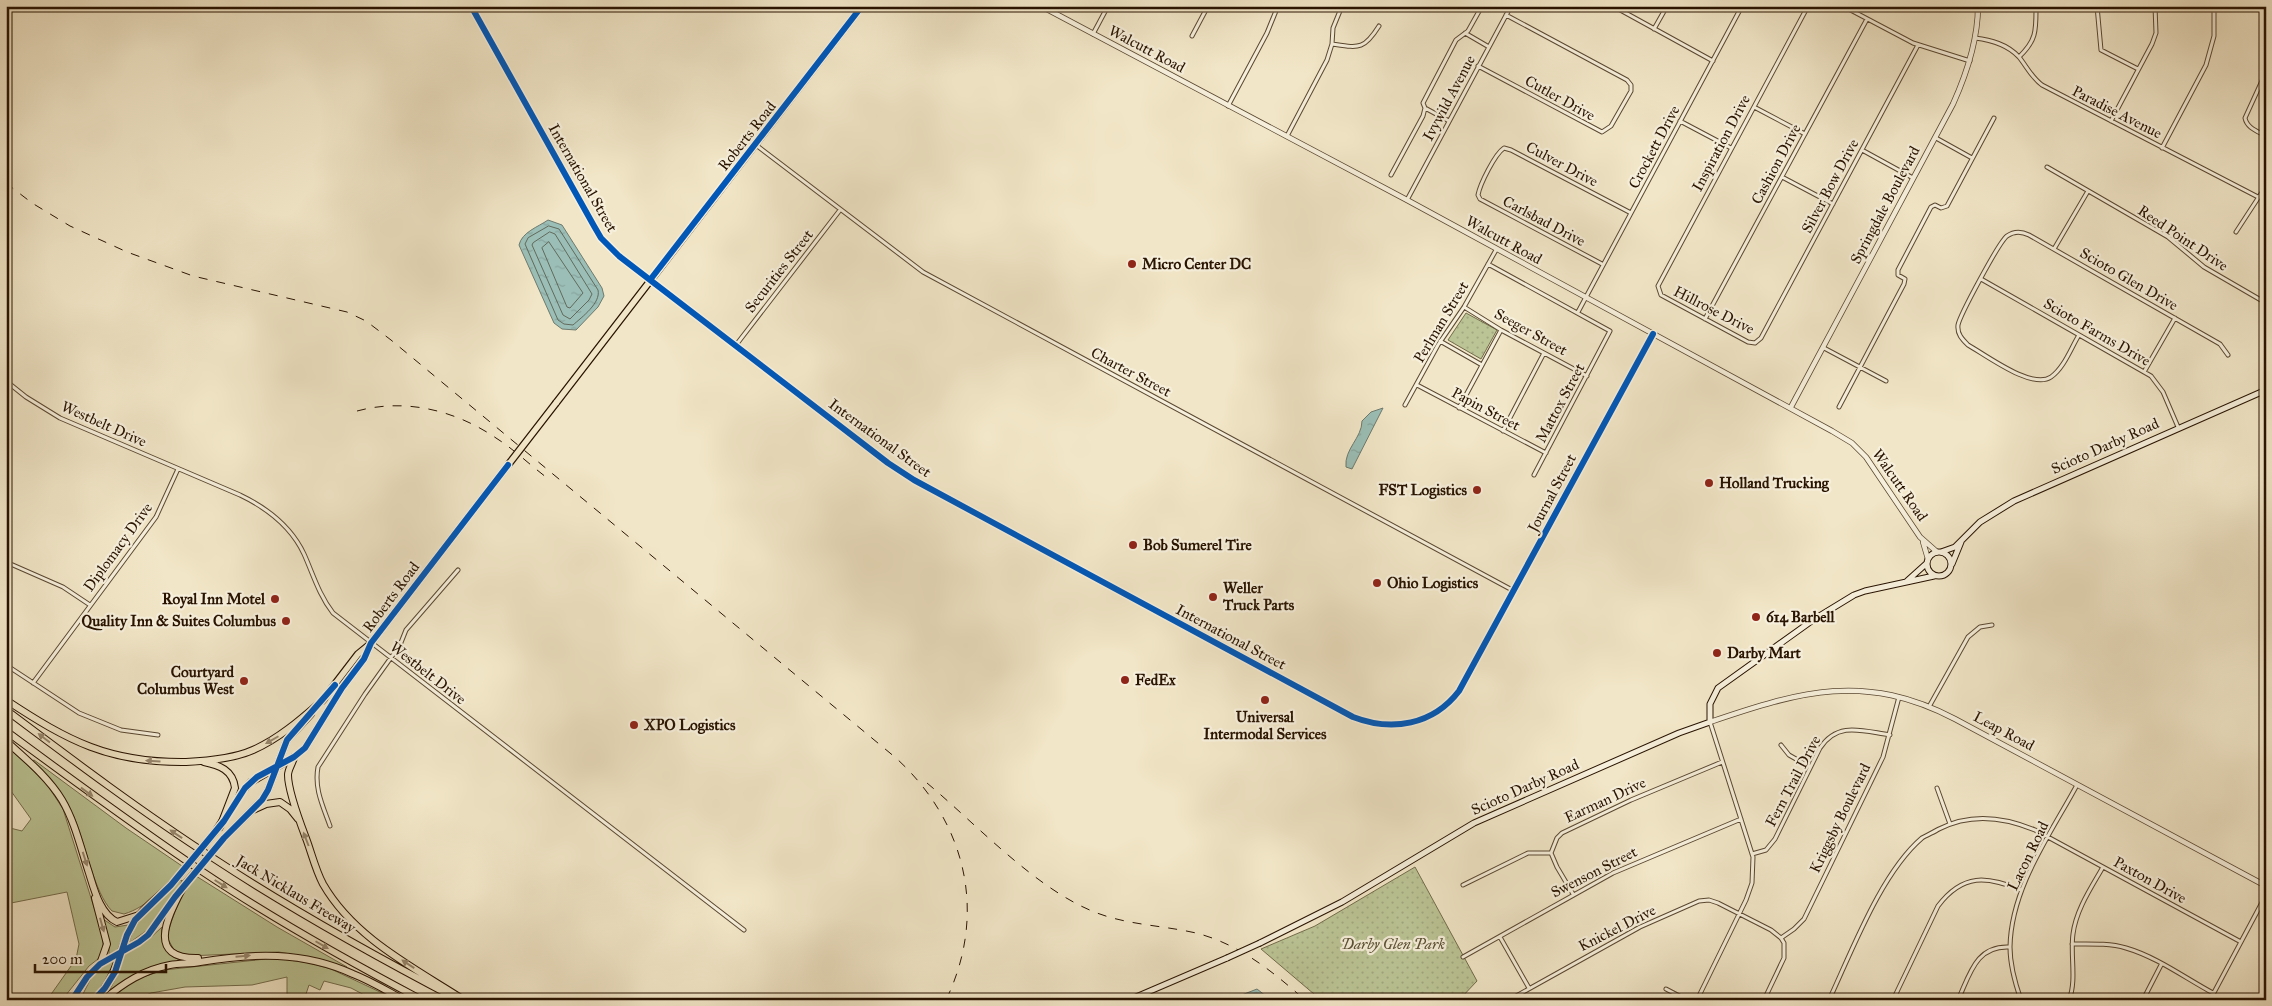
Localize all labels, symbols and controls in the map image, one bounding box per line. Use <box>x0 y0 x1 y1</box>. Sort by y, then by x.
street label: Walcutt Road <box>1106 21 1189 77</box>
street label: Ivywild Avenue <box>1419 52 1479 144</box>
street label: Cutler Drive <box>1522 71 1598 125</box>
street label: Paradise Avenue <box>2069 82 2165 142</box>
street label: Inspiration Drive <box>1688 92 1754 194</box>
street label: Roberts Road <box>714 97 780 174</box>
street label: Crockett Drive <box>1625 102 1683 192</box>
street label: International Street <box>545 121 622 236</box>
street label: Cashion Drive <box>1747 121 1805 207</box>
street label: Silver Bow Drive <box>1798 136 1862 236</box>
street label: Culver Drive <box>1523 138 1601 190</box>
street label: Springdale Boulevard <box>1846 143 1924 267</box>
street label: Carlsbad Drive <box>1500 192 1588 250</box>
street label: Reed Point Drive <box>2134 201 2232 275</box>
street label: Walcutt Road <box>1463 212 1546 268</box>
street label: Securities Street <box>741 225 817 316</box>
street label: Scioto Glen Drive <box>2077 244 2181 314</box>
place label: Micro Center DC <box>1142 255 1251 273</box>
marker: Micro Center DC <box>1126 258 1138 270</box>
street label: Perlman Street <box>1410 278 1473 366</box>
street label: Hillrose Drive <box>1671 282 1757 338</box>
street label: Scioto Farms Drive <box>2040 294 2154 370</box>
street label: Seeger Street <box>1491 305 1571 360</box>
street label: Charter Street <box>1088 343 1175 401</box>
street label: Mattox Street <box>1532 360 1589 446</box>
street label: Papin Street <box>1449 383 1524 435</box>
street label: International Street <box>825 395 935 482</box>
street label: Westbelt Drive <box>59 397 149 451</box>
street label: Scioto Darby Road <box>2048 414 2162 478</box>
street label: Walcutt Road <box>1869 445 1932 525</box>
street label: Journal Street <box>1523 450 1581 537</box>
place label: Holland Trucking <box>1719 474 1830 493</box>
marker: Holland Trucking <box>1703 477 1715 489</box>
place label: FST Logistics <box>1379 481 1468 500</box>
marker: FST Logistics <box>1471 484 1483 496</box>
street label: Diplomacy Drive <box>80 499 156 595</box>
place label: Bob Sumerel Tire <box>1143 536 1253 554</box>
marker: Bob Sumerel Tire <box>1127 539 1139 551</box>
street label: Roberts Road <box>359 558 424 636</box>
place label: Ohio Logistics <box>1387 574 1479 593</box>
marker: Ohio Logistics <box>1371 577 1383 589</box>
place label: Weller Truck Parts <box>1222 579 1295 614</box>
place label: Royal Inn Motel <box>162 590 266 609</box>
marker: Weller Truck Parts <box>1207 591 1219 603</box>
marker: Royal Inn Motel <box>269 593 281 605</box>
street label: International Street <box>1173 600 1290 674</box>
place label: 614 Barbell <box>1766 608 1836 627</box>
marker: 614 Barbell <box>1750 611 1762 623</box>
place label: Quality Inn & Suites Columbus <box>82 612 277 631</box>
marker: Quality Inn & Suites Columbus <box>280 615 292 627</box>
street label: Westbelt Drive <box>386 638 470 708</box>
place label: Darby Mart <box>1727 644 1802 663</box>
marker: Darby Mart <box>1711 647 1723 659</box>
place label: Courtyard Columbus West <box>137 663 235 698</box>
place label: FedEx <box>1135 671 1176 689</box>
marker: FedEx <box>1119 674 1131 686</box>
marker: Courtyard Columbus West <box>238 675 250 687</box>
marker: Universal Intermodal Services <box>1259 694 1271 706</box>
street label: Leap Road <box>1970 707 2038 755</box>
place label: Universal Intermodal Services <box>1203 708 1327 743</box>
place label: XPO Logistics <box>643 716 736 735</box>
marker: XPO Logistics <box>628 719 640 731</box>
street label: Fern Trail Drive <box>1761 732 1825 830</box>
one-way arrow <box>38 733 51 744</box>
one-way arrow <box>264 736 279 744</box>
street label: Scioto Darby Road <box>1468 755 1582 819</box>
one-way arrow <box>144 757 160 765</box>
street label: Kriggsby Boulevard <box>1806 760 1874 876</box>
street label: Earman Drive <box>1561 773 1649 827</box>
one-way arrow <box>81 786 94 796</box>
street label: Lacon Road <box>2004 818 2053 894</box>
one-way arrow <box>169 829 183 839</box>
one-way arrow <box>302 831 310 846</box>
street label: Swenson Street <box>1548 842 1641 901</box>
street label: Jack Nicklaus Freeway <box>231 850 360 938</box>
one-way arrow <box>81 852 89 867</box>
street label: Paxton Drive <box>2111 853 2189 907</box>
one-way arrow <box>215 879 228 888</box>
street label: Knickel Drive <box>1575 901 1659 955</box>
one-way arrow <box>98 917 106 932</box>
park label: Darby Glen Park <box>1341 935 1445 953</box>
scale bar <box>35 941 166 973</box>
one-way arrow <box>315 941 330 949</box>
text: 200 m <box>42 950 83 968</box>
one-way arrow <box>235 952 251 960</box>
one-way arrow <box>401 959 415 969</box>

